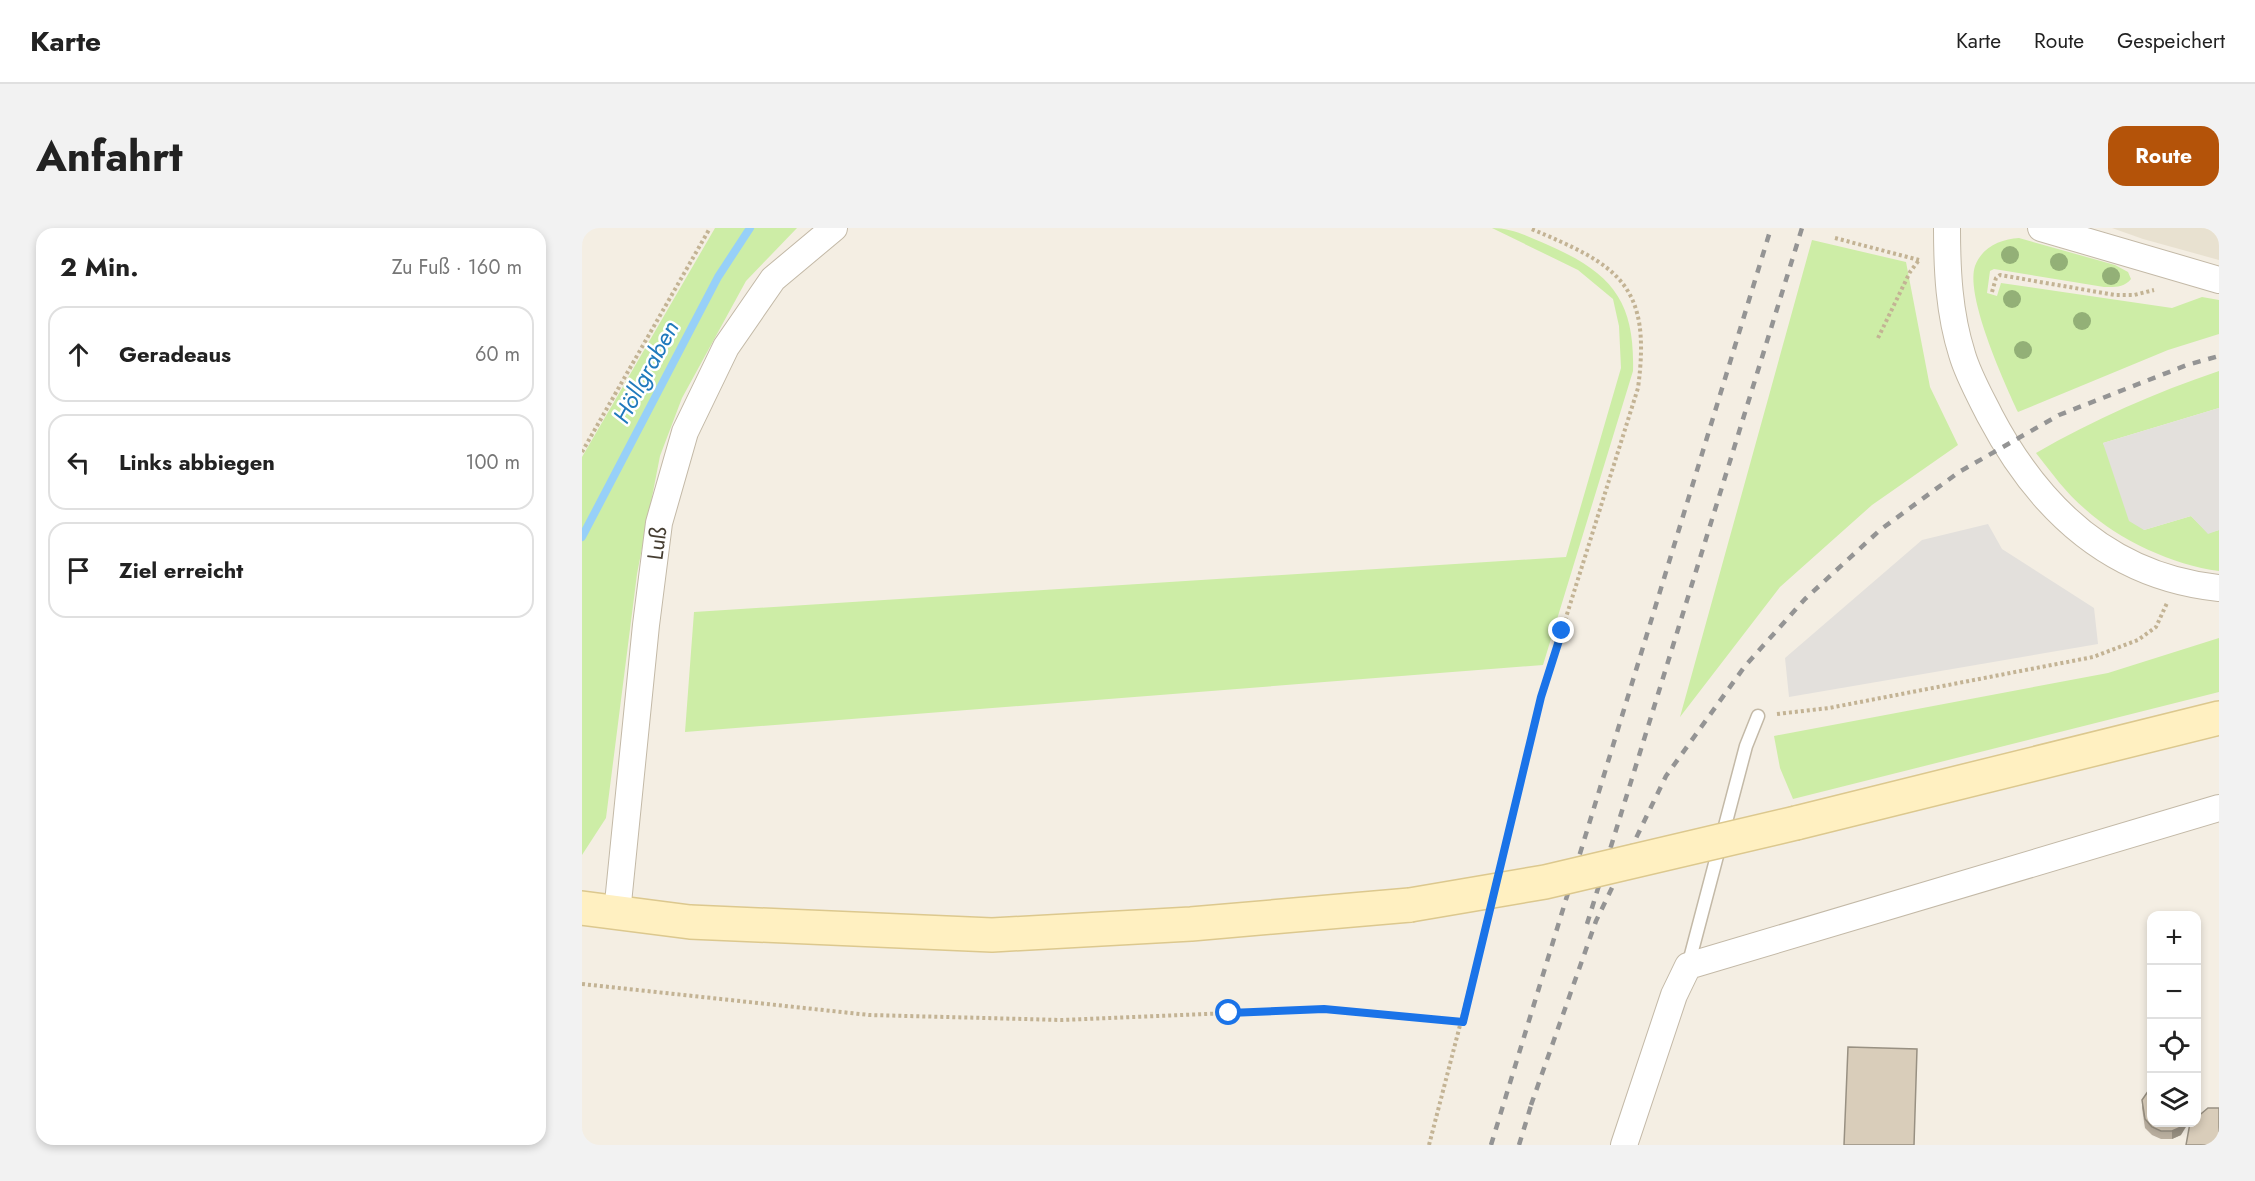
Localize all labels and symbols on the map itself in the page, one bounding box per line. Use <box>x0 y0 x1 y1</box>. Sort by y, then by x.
water label: Höllgraben <box>604 314 687 429</box>
street label: Luß <box>638 524 674 562</box>
route end <box>1548 617 1574 643</box>
route start <box>1215 999 1241 1025</box>

